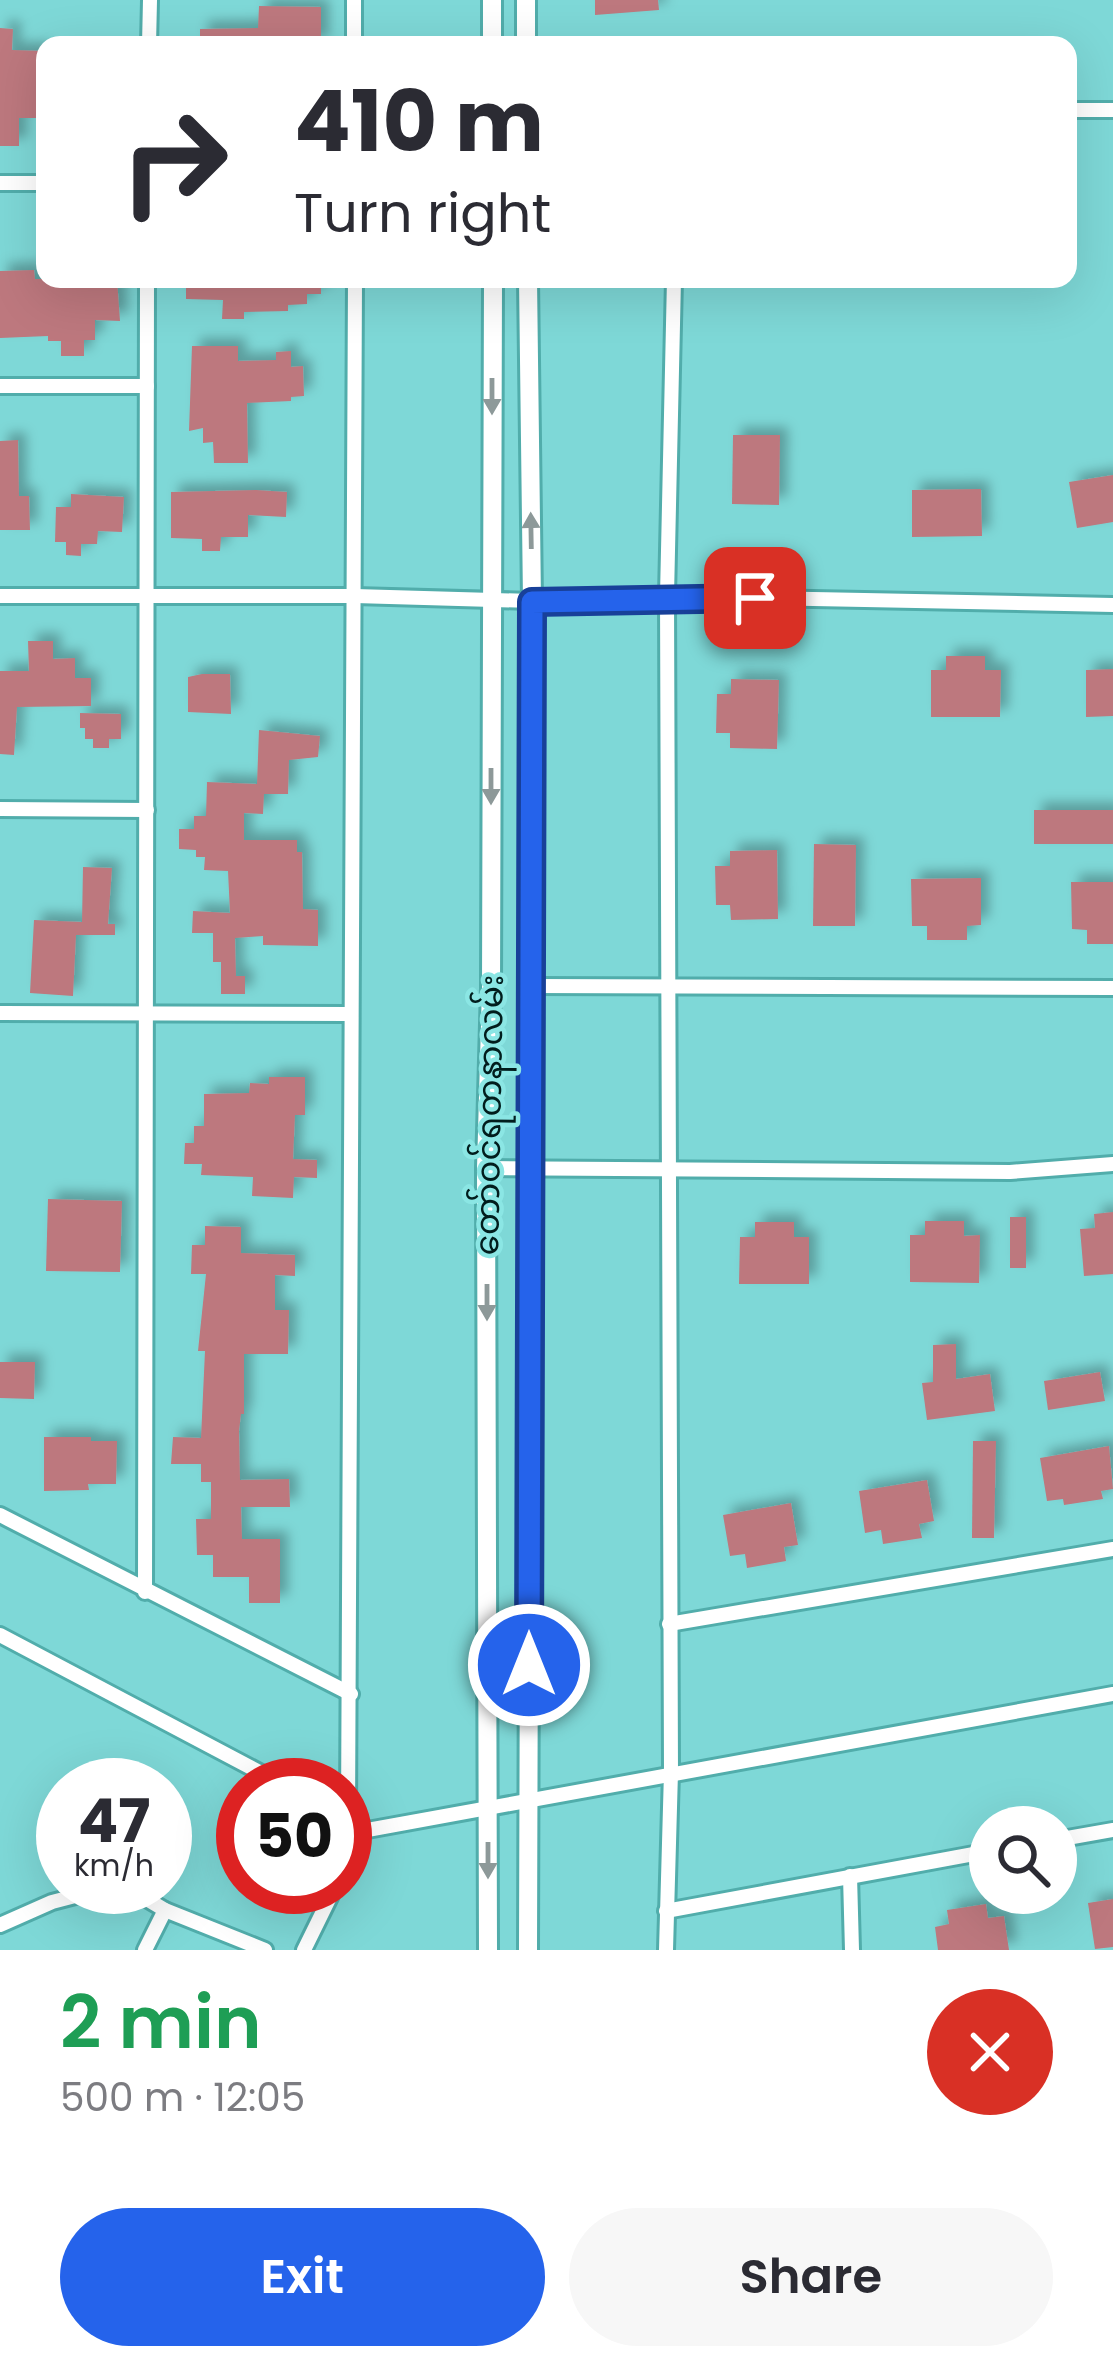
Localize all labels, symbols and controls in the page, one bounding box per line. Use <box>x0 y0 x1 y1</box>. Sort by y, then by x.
text: 410 m <box>294 63 544 180</box>
icon: right <box>96 84 252 240</box>
text: Turn right <box>294 175 551 251</box>
one-way arrow <box>482 378 502 416</box>
one-way arrow <box>522 511 541 549</box>
pin <box>704 547 806 649</box>
icon: arrive <box>722 565 788 631</box>
one-way arrow <box>481 768 501 806</box>
street label: တော်ဝင်ရတနာလမ်း <box>463 974 518 1256</box>
one-way arrow <box>477 1284 496 1322</box>
position arrow <box>466 1602 592 1728</box>
speed limit sign: 50 <box>216 1758 372 1914</box>
text: 47 <box>78 1779 150 1863</box>
map controls <box>969 1806 1077 1914</box>
button: search <box>969 1806 1077 1914</box>
one-way arrow <box>478 1842 498 1880</box>
text: km/h <box>74 1844 154 1887</box>
text: 2 min <box>60 1972 262 2073</box>
button: close <box>927 1989 1053 2115</box>
text: 500 m · 12:05 <box>60 2070 305 2125</box>
button: Exit <box>60 2208 545 2346</box>
button: Share <box>569 2208 1053 2346</box>

